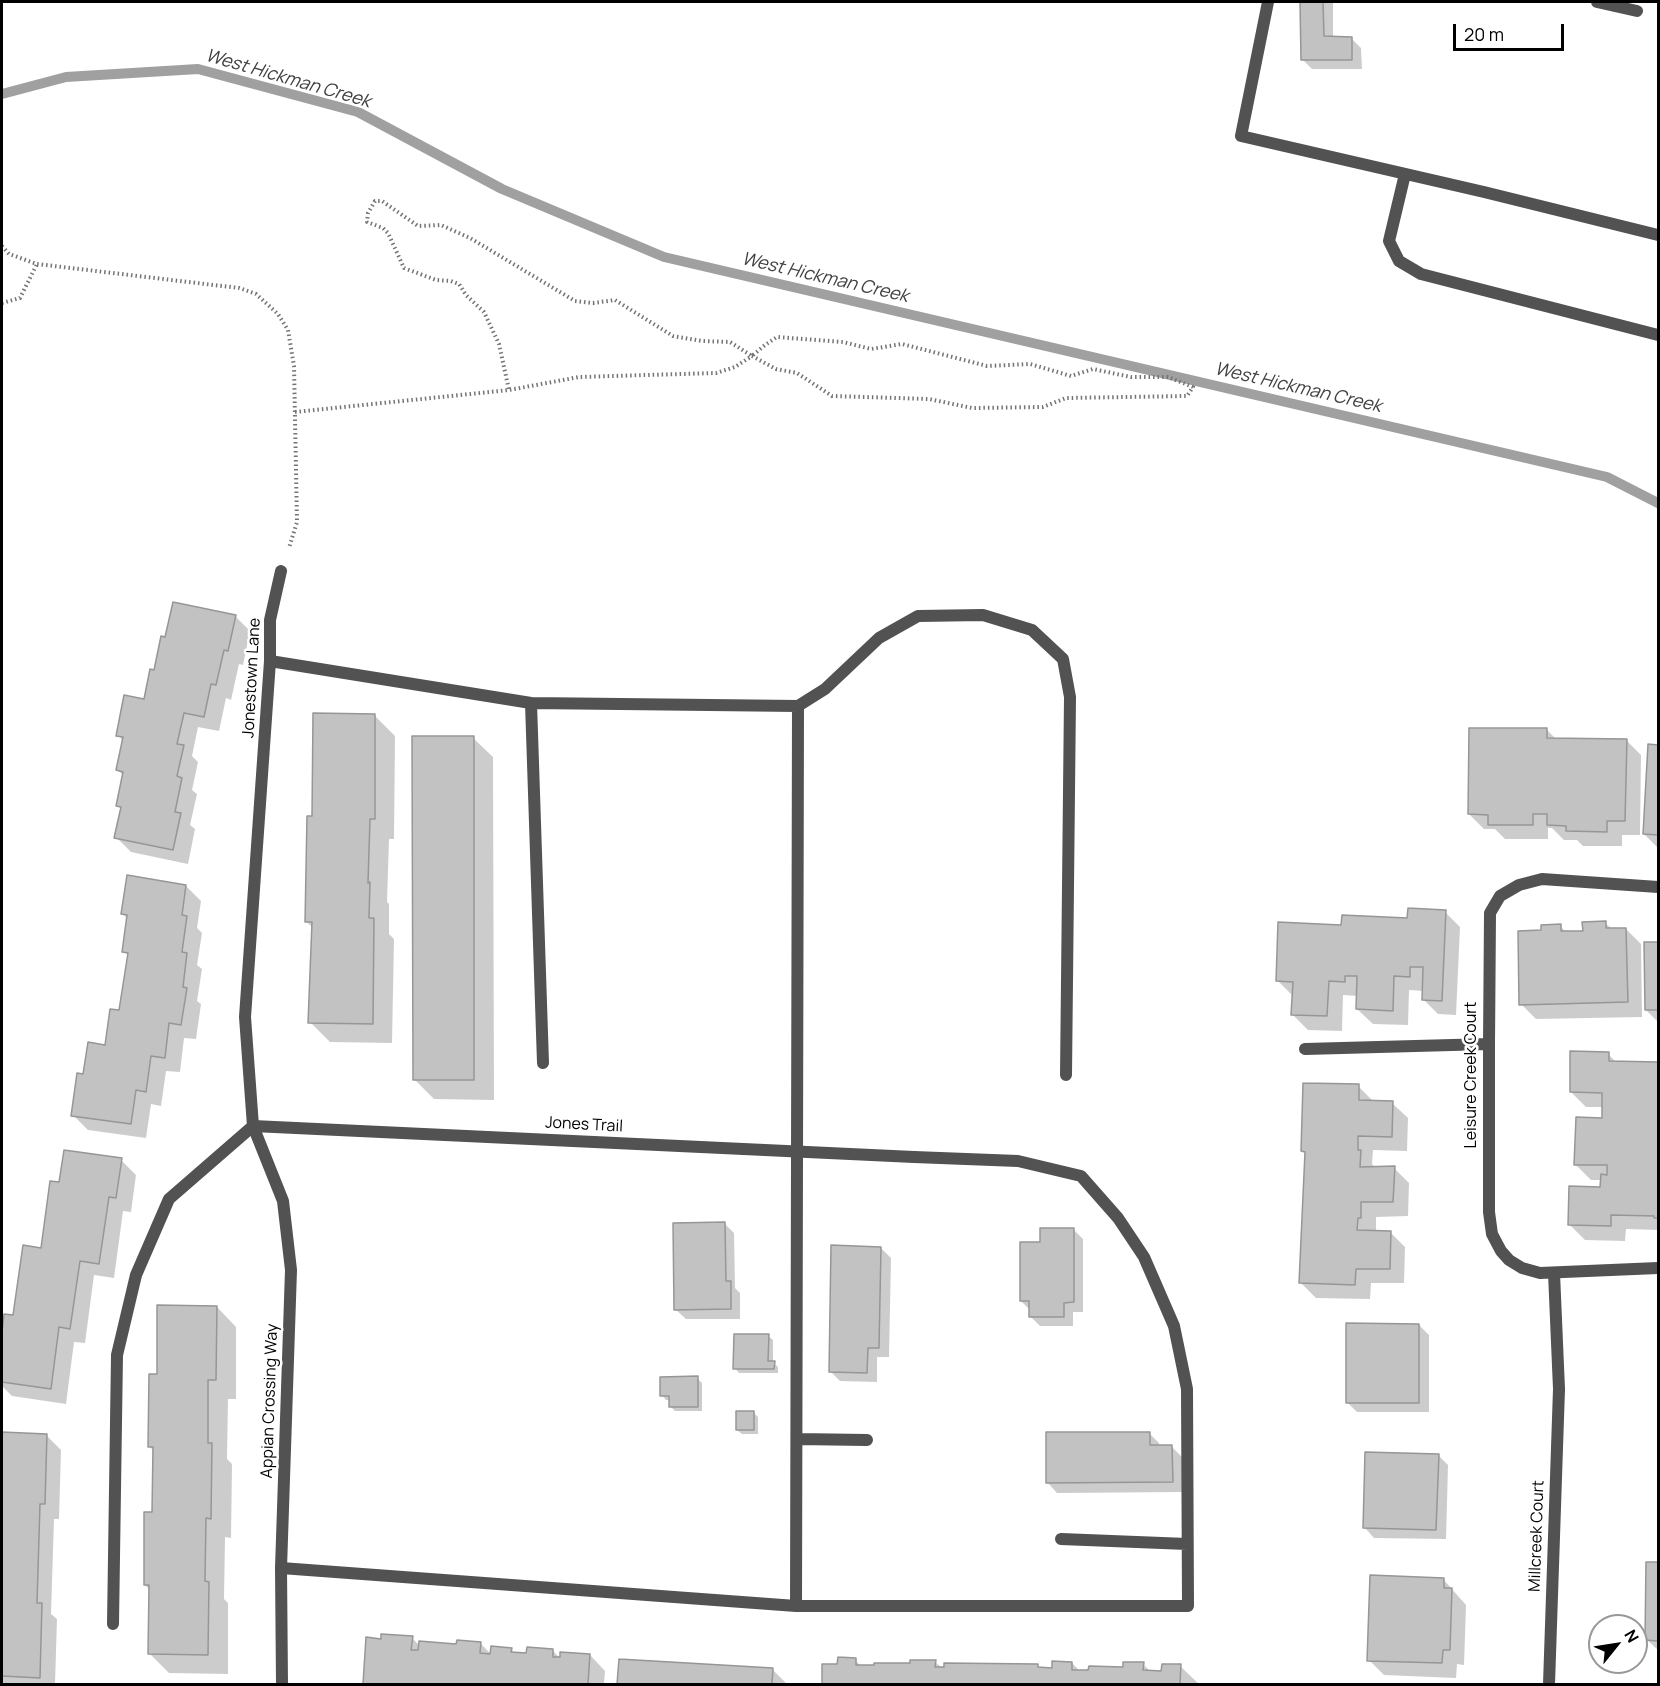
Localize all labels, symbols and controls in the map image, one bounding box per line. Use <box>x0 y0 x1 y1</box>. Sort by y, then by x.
scale bar <box>1456 12 1567 50</box>
text: 20 m <box>1464 22 1504 46</box>
water label: West Hickman Creek <box>203 45 373 113</box>
water label: West Hickman Creek <box>739 248 911 308</box>
water label: West Hickman Creek <box>1212 358 1384 418</box>
street label: Jonestown Lane <box>239 618 265 738</box>
street label: Leisure Creek Court <box>1462 1002 1482 1148</box>
street label: Jones Trail <box>545 1113 623 1137</box>
street label: Appian Crossing Way <box>258 1323 282 1479</box>
street label: Millcreek Court <box>1525 1480 1549 1592</box>
north arrow <box>1588 1614 1648 1674</box>
text: N <box>1619 1626 1644 1646</box>

